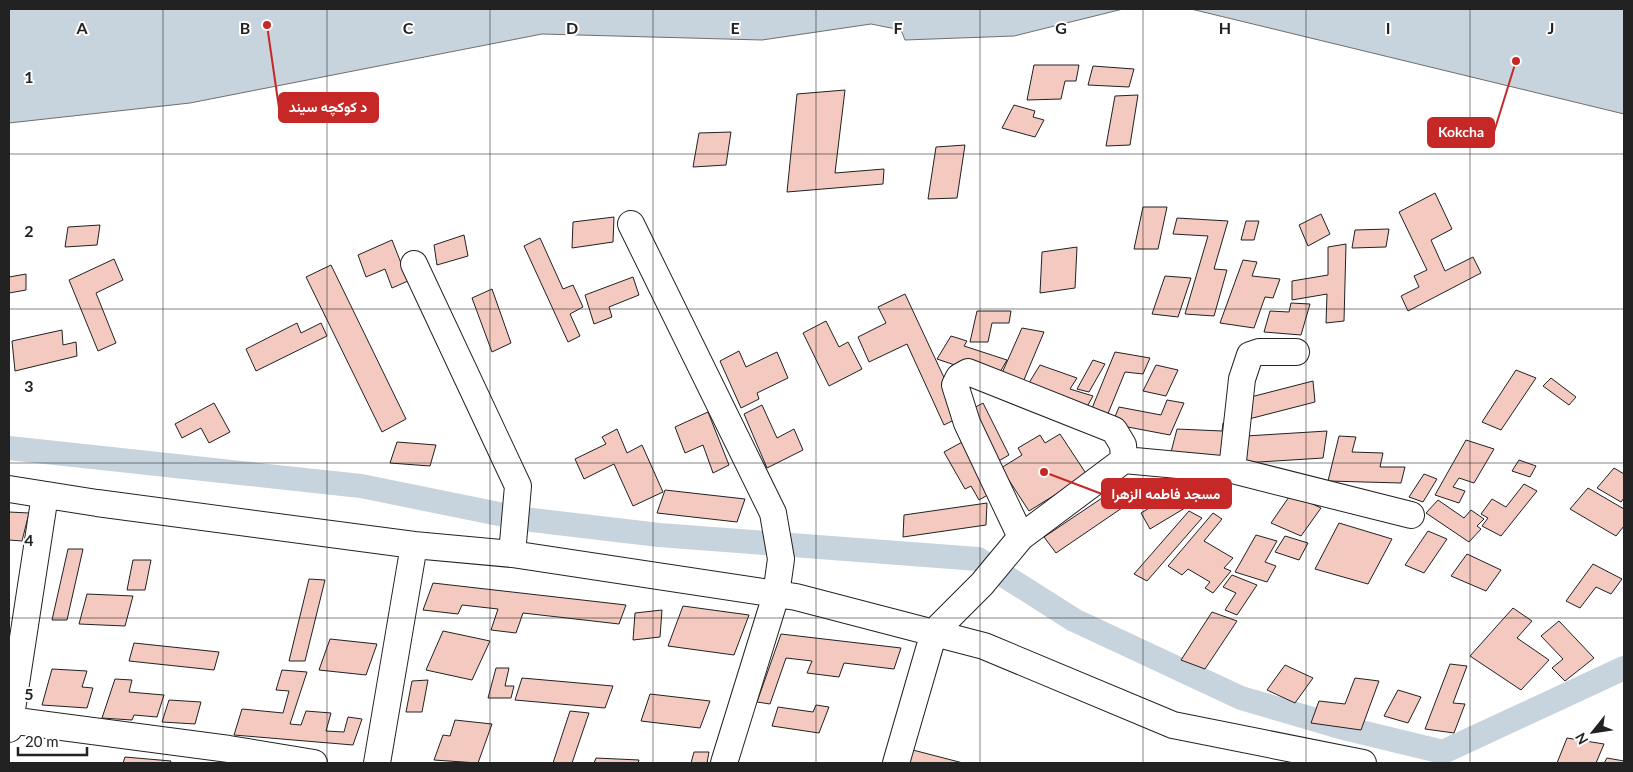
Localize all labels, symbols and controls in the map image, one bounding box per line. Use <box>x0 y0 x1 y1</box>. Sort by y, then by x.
text: A <box>75 18 88 37</box>
text: B <box>240 18 250 37</box>
text: C <box>403 18 414 37</box>
text: D <box>566 18 578 37</box>
text: E <box>730 18 740 37</box>
text: F <box>893 18 903 37</box>
text: G <box>1055 18 1067 37</box>
text: H <box>1219 18 1231 37</box>
text: I <box>1386 18 1390 37</box>
text: J <box>1548 18 1554 37</box>
text: 1 <box>24 67 34 86</box>
callout: د کوکچه سیند <box>279 93 378 122</box>
text: د کوکچه سیند <box>289 98 367 117</box>
callout: Kokcha <box>1428 118 1494 147</box>
text: Kokcha <box>1438 123 1484 140</box>
text: 2 <box>24 221 34 240</box>
text: 3 <box>24 376 34 395</box>
callout: مسجد فاطمه الزهرا <box>1102 479 1231 508</box>
text: مسجد فاطمه الزهرا <box>1112 485 1221 503</box>
text: 4 <box>24 530 34 549</box>
text: 5 <box>24 684 34 703</box>
north arrow <box>1568 707 1618 757</box>
scale bar <box>18 724 86 756</box>
text: N <box>1571 730 1591 748</box>
text: 20 m <box>25 732 59 750</box>

